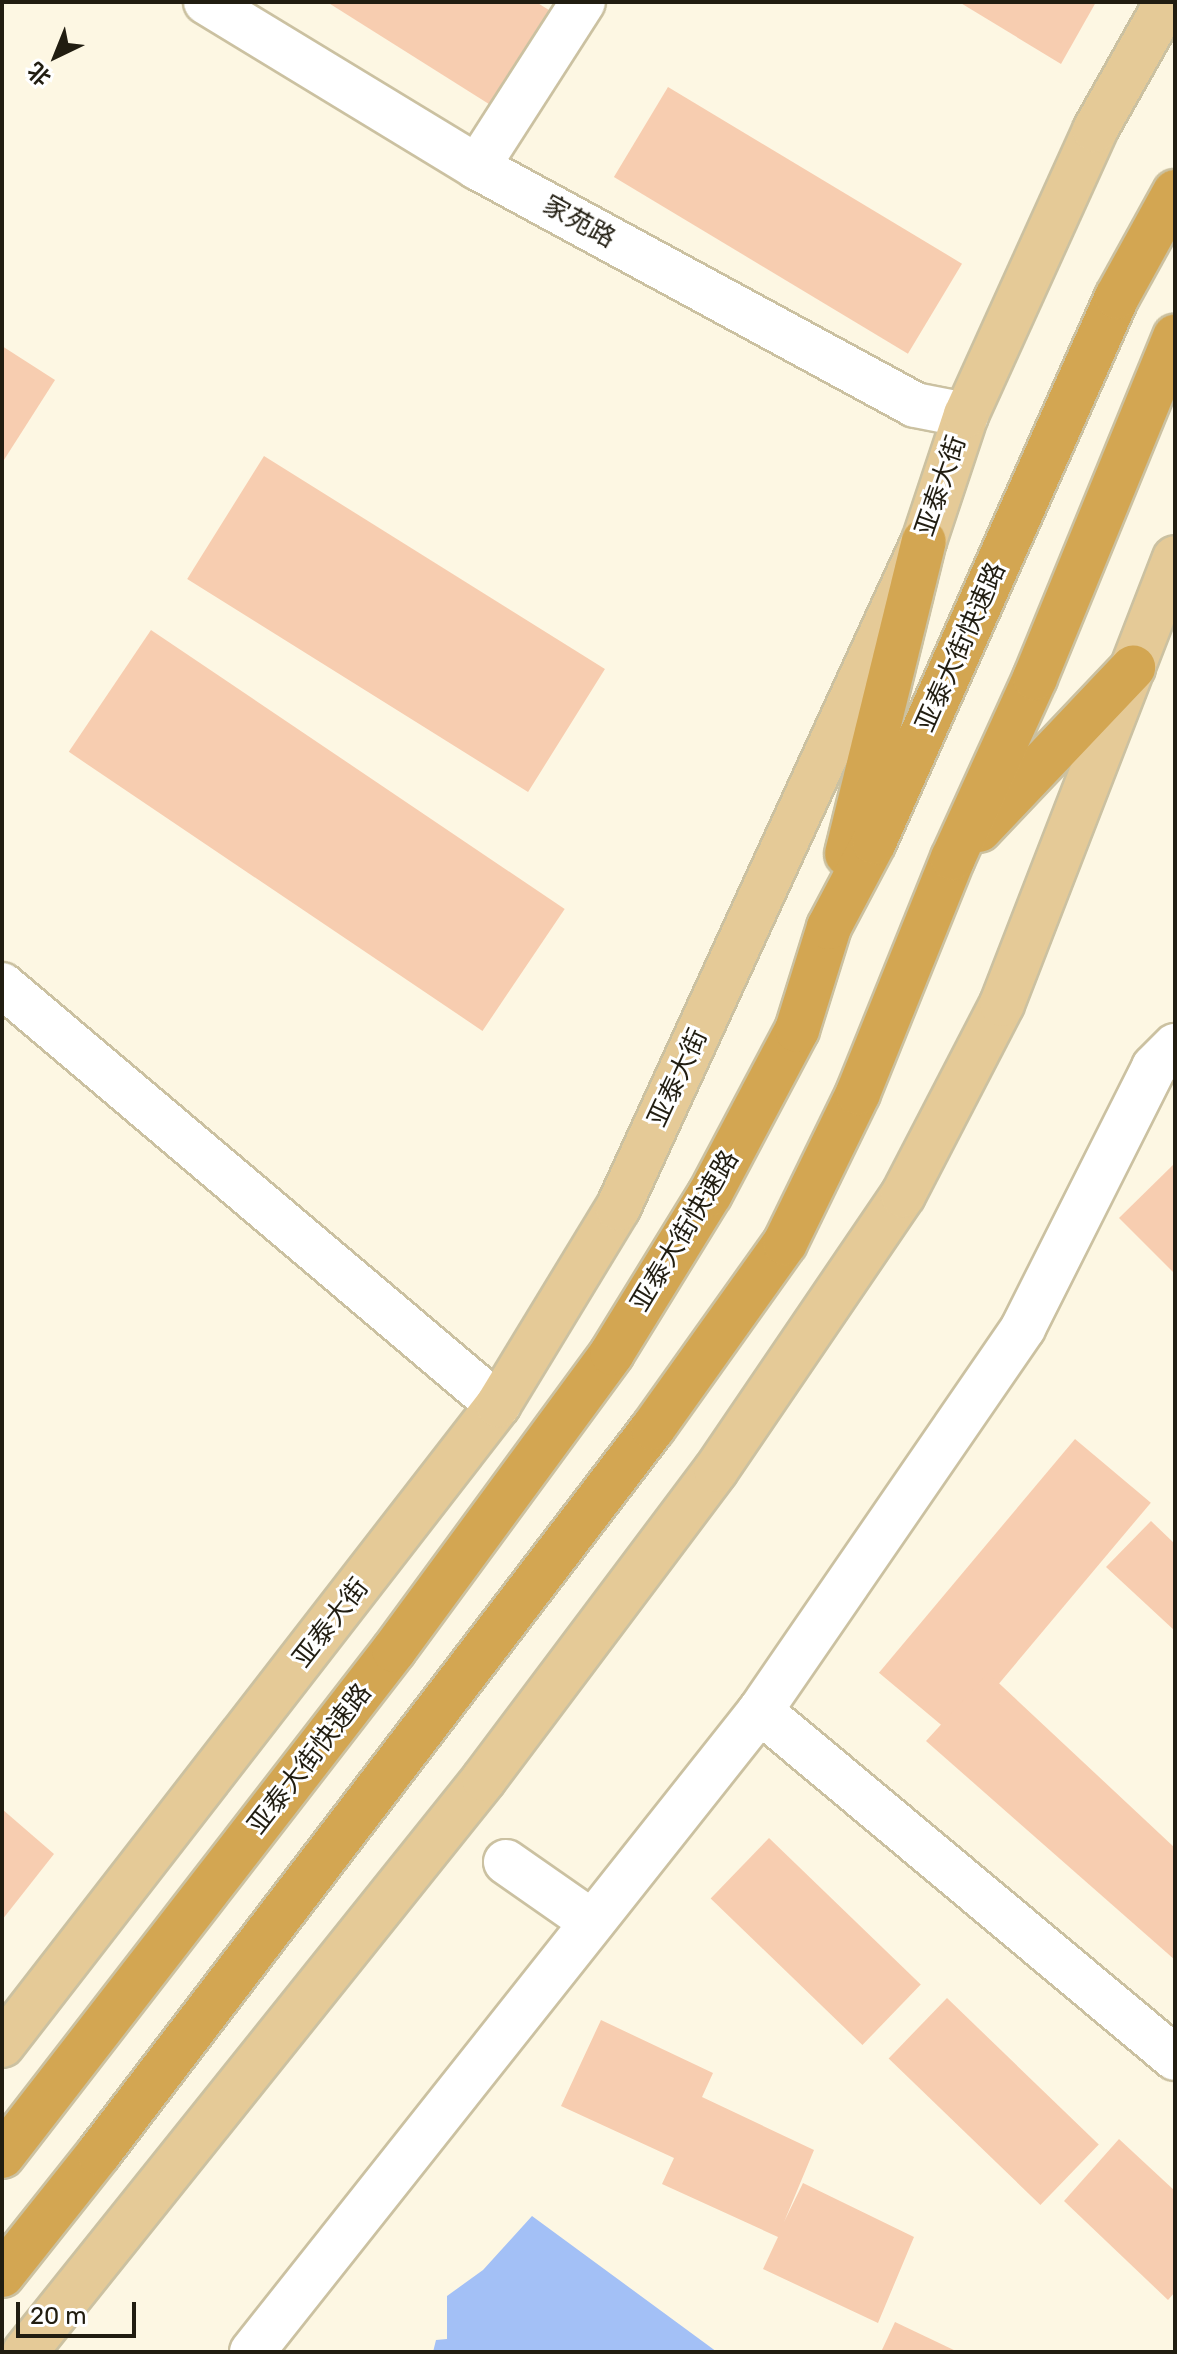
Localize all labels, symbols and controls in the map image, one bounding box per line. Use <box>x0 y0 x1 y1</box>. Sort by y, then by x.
north arrow <box>16 16 96 96</box>
text: 北 <box>22 57 57 91</box>
street label: 家苑路 <box>537 189 621 255</box>
street label: 亚泰大街 <box>909 432 973 540</box>
street label: 亚泰大街快速路 <box>910 558 1012 736</box>
street label: 亚泰大街 <box>642 1024 714 1132</box>
street label: 亚泰大街快速路 <box>625 1145 745 1317</box>
street label: 亚泰大街 <box>287 1572 375 1674</box>
street label: 亚泰大街快速路 <box>242 1678 378 1840</box>
scale bar <box>20 2286 140 2336</box>
text: 20 m <box>30 2302 87 2330</box>

